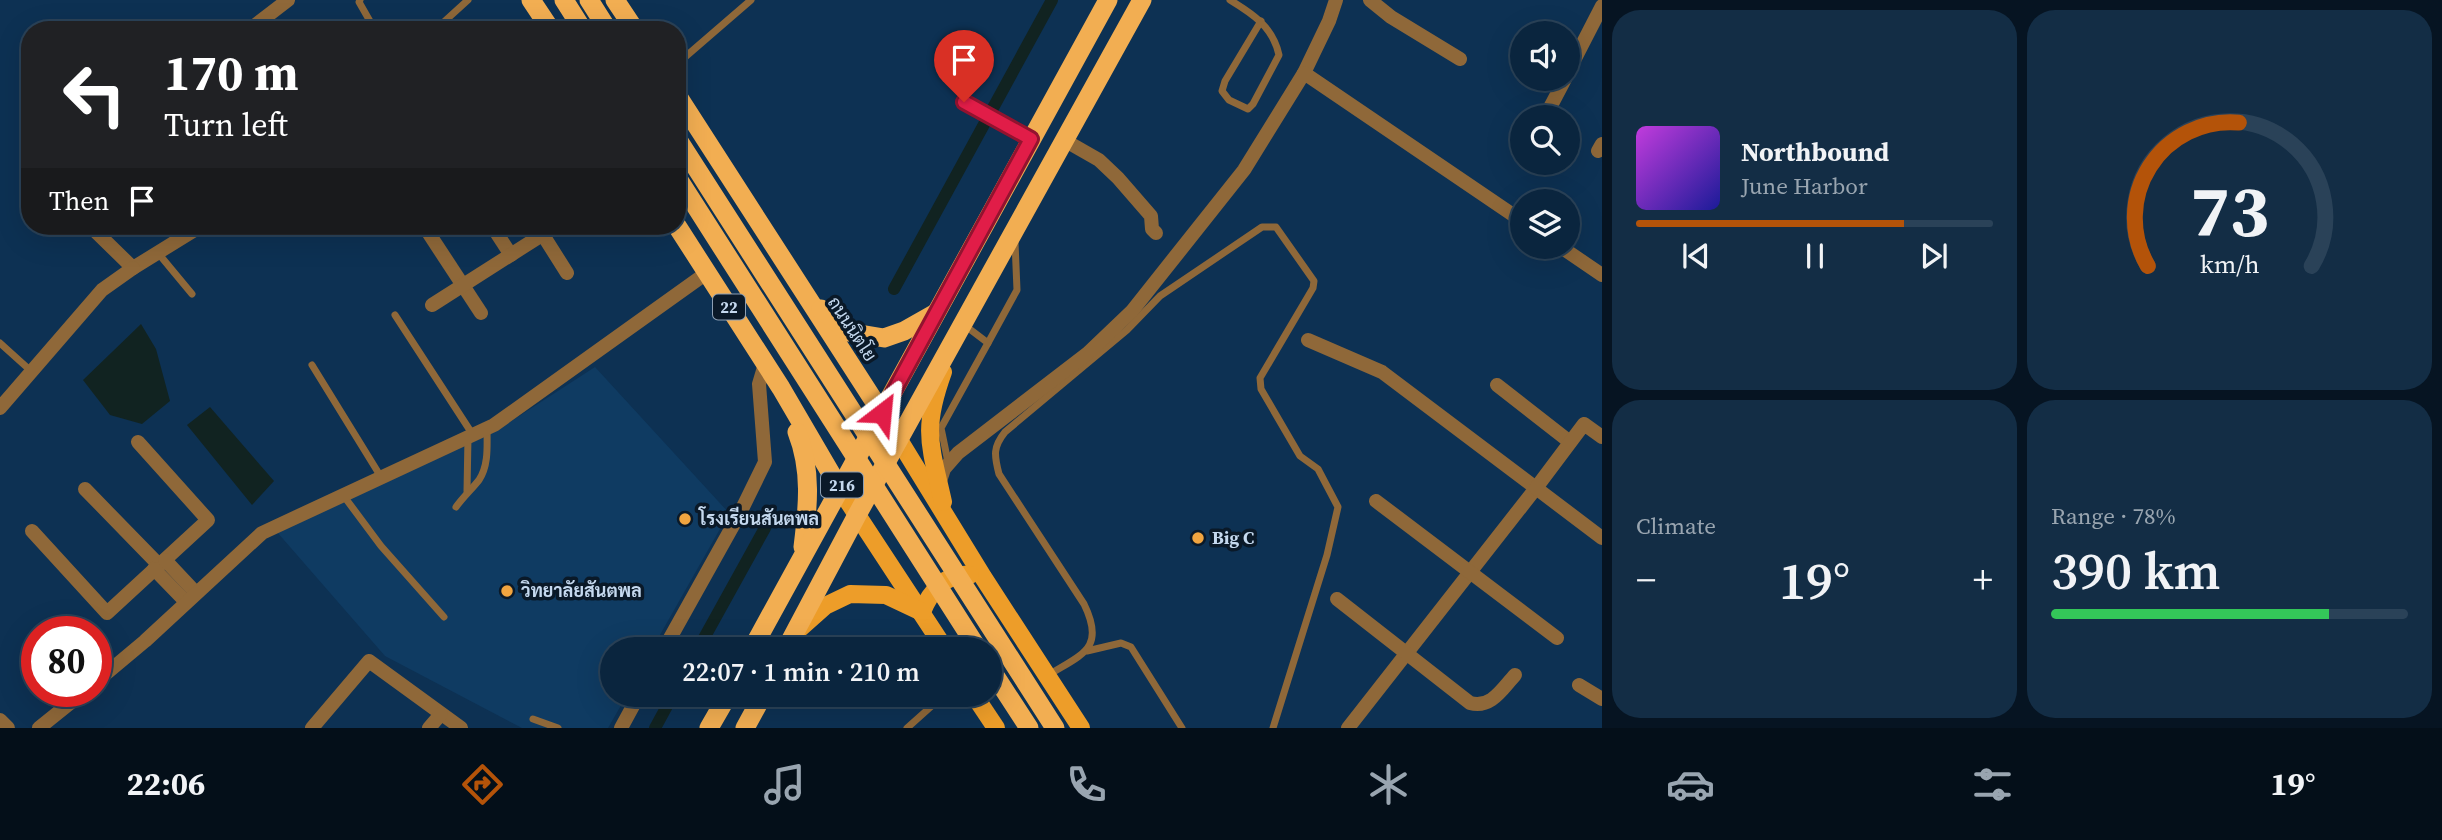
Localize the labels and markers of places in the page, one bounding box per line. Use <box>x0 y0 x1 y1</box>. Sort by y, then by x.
pin <box>934 30 994 102</box>
place label: โรงเรียนสันตพล <box>698 506 819 531</box>
marker: โรงเรียนสันตพล <box>677 511 693 527</box>
place label: Big C <box>1212 525 1254 550</box>
marker: Big C <box>1190 530 1206 546</box>
place label: วิทยาลัยสันตพล <box>520 578 642 603</box>
marker: วิทยาลัยสันตพล <box>499 583 515 599</box>

